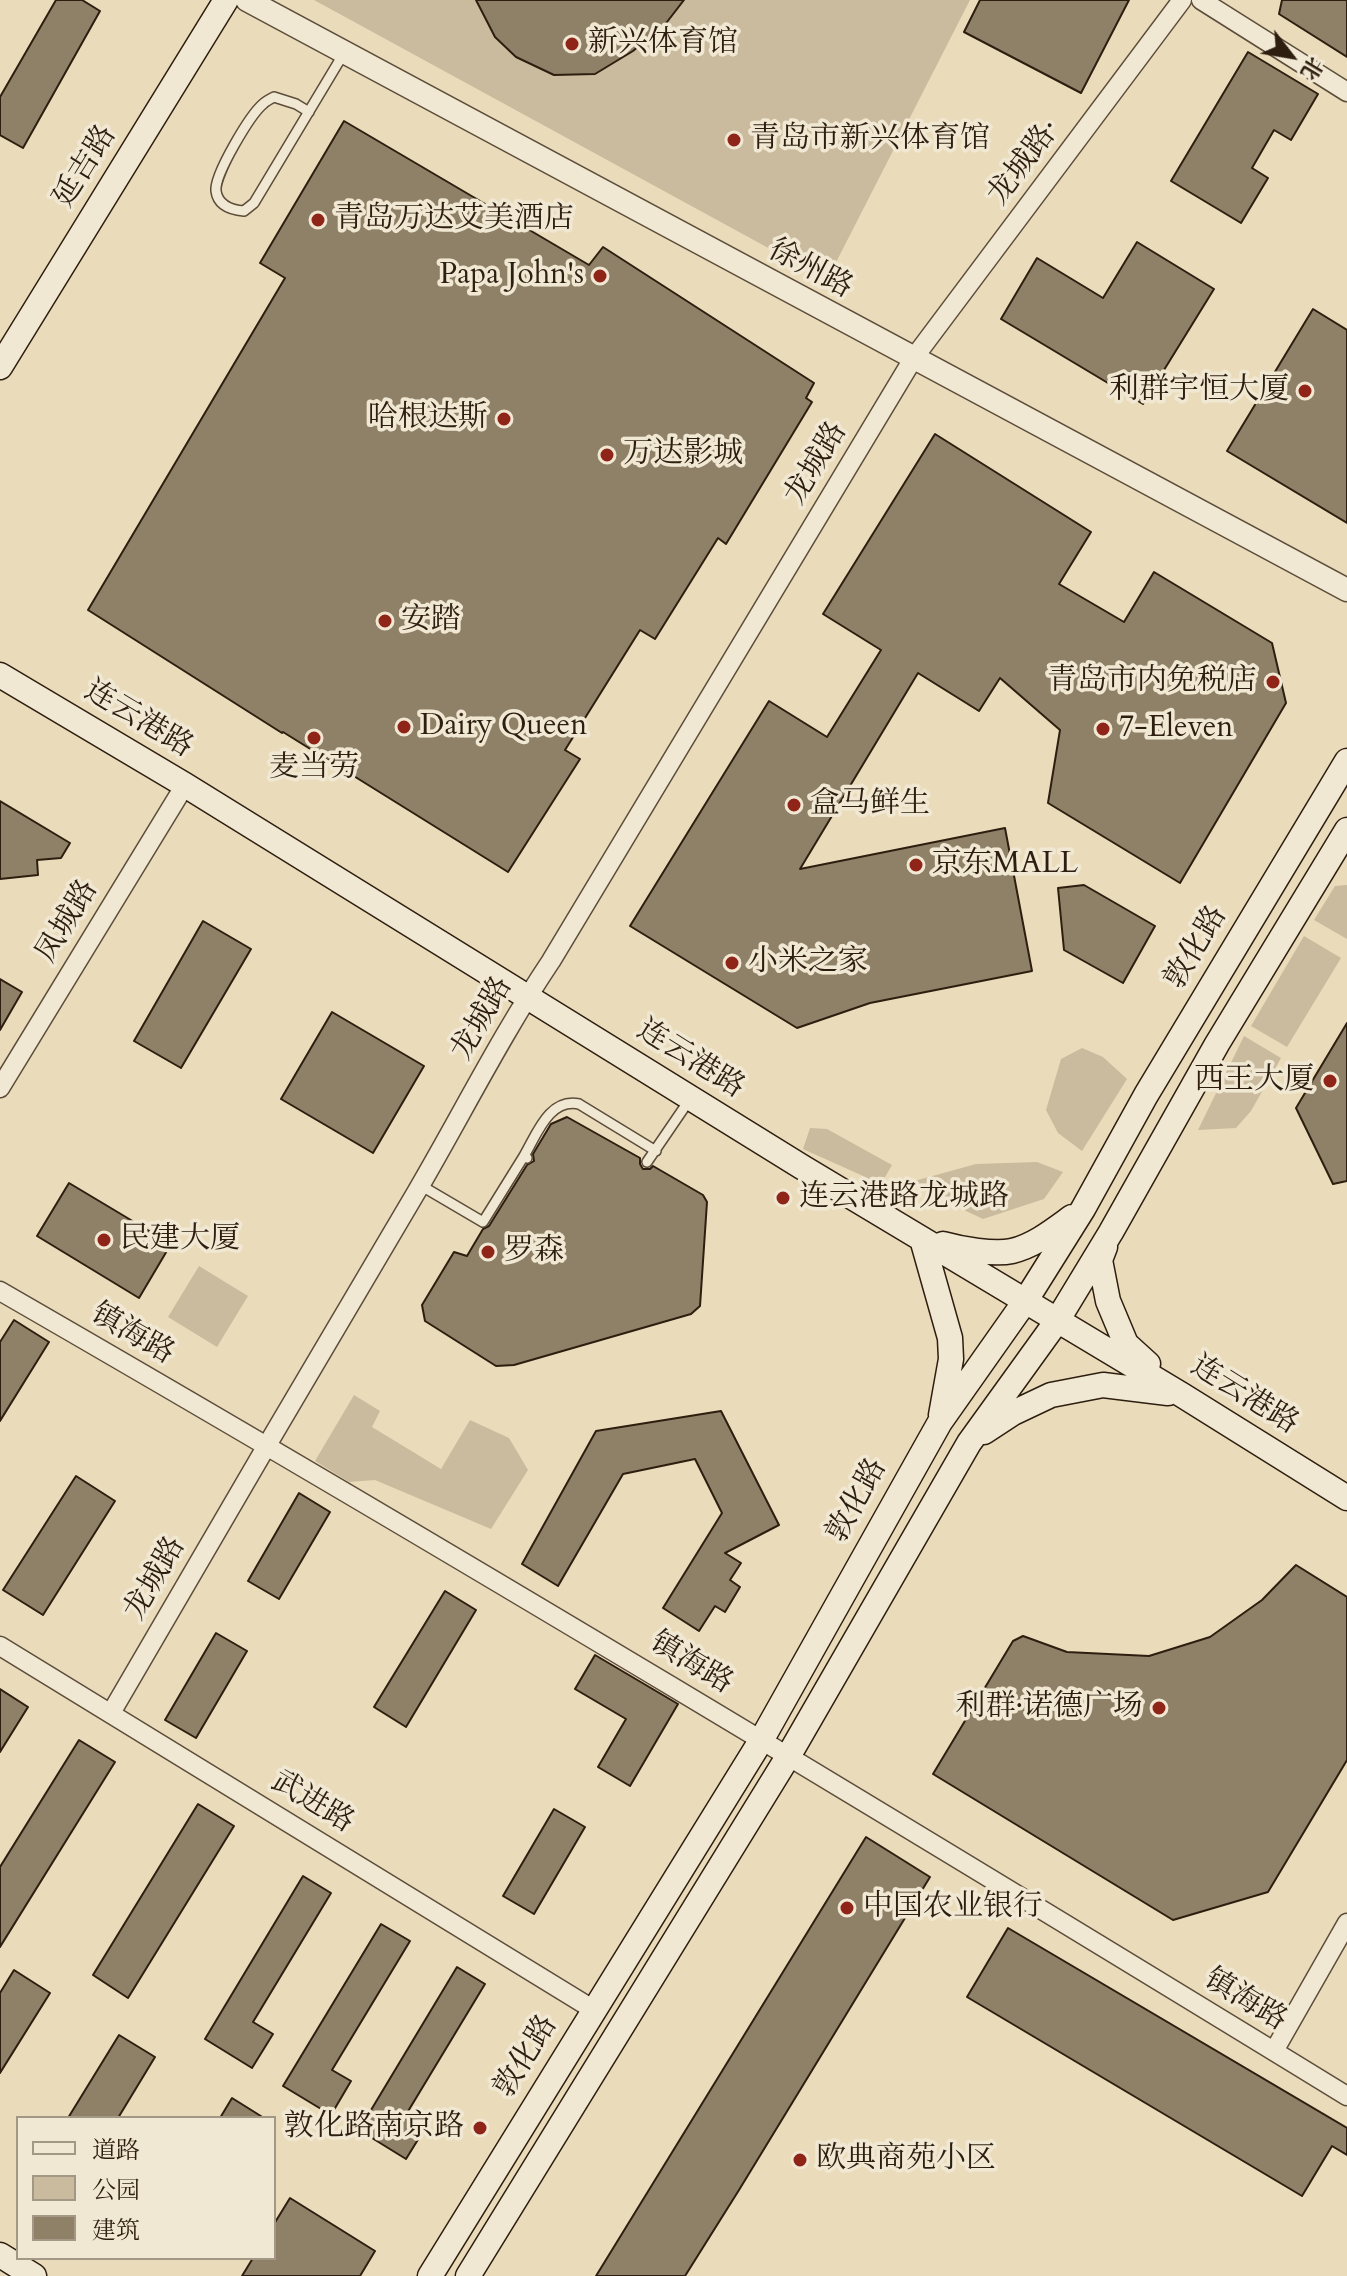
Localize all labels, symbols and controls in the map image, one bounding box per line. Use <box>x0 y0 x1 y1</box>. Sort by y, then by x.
north arrow <box>1251 16 1331 96</box>
place label: 新兴体育馆 <box>588 26 738 62</box>
marker: 新兴体育馆 <box>563 35 581 53</box>
text: 北 <box>1293 51 1330 86</box>
street label: 龙城路· <box>981 113 1069 213</box>
street label: 延吉路 <box>47 119 125 215</box>
place label: 青岛市新兴体育馆 <box>750 122 990 158</box>
marker: 青岛市新兴体育馆 <box>725 131 743 149</box>
place label: 青岛万达艾美酒店 <box>334 202 574 238</box>
marker: 青岛万达艾美酒店 <box>309 211 327 229</box>
street label: 徐州路 <box>762 233 858 307</box>
place label: Papa John's <box>440 258 584 294</box>
marker: Papa John's <box>591 267 609 285</box>
place label: 利群宇恒大厦 <box>1109 373 1289 409</box>
marker: 利群宇恒大厦 <box>1296 382 1314 400</box>
place label: 哈根达斯 <box>368 401 488 437</box>
marker: 哈根达斯 <box>495 410 513 428</box>
street label: 龙城路 <box>778 416 856 512</box>
place label: 万达影城 <box>623 437 743 473</box>
marker: 万达影城 <box>598 446 616 464</box>
place label: 安踏 <box>401 603 461 639</box>
marker: 安踏 <box>376 612 394 630</box>
place label: 青岛市内免税店 <box>1047 664 1257 700</box>
marker: 青岛市内免税店 <box>1264 673 1282 691</box>
street label: 连云港路 <box>77 674 199 766</box>
place label: Dairy Queen <box>420 709 587 745</box>
place label: 7-Eleven <box>1119 711 1233 747</box>
marker: Dairy Queen <box>395 718 413 736</box>
marker: 7-Eleven <box>1094 720 1112 738</box>
marker: 麦当劳 <box>305 729 323 747</box>
place label: 麦当劳 <box>269 751 359 787</box>
place label: 盒马鲜生 <box>810 787 930 823</box>
marker: 盒马鲜生 <box>785 796 803 814</box>
place label: 京东MALL <box>932 847 1078 883</box>
marker: 京东MALL <box>907 856 925 874</box>
street label: 凤城路 <box>29 874 107 970</box>
street label: 敦化路 <box>1158 900 1236 996</box>
place label: 小米之家 <box>748 945 868 981</box>
marker: 小米之家 <box>723 954 741 972</box>
street label: 龙城路 <box>445 971 521 1067</box>
street label: 连云港路 <box>630 1013 750 1107</box>
place label: 西王大厦 <box>1194 1063 1314 1099</box>
marker: 西王大厦 <box>1321 1072 1339 1090</box>
place label: 连云港路龙城路 <box>799 1180 1009 1216</box>
marker: 连云港路龙城路 <box>774 1189 792 1207</box>
place label: 民建大厦 <box>120 1222 240 1258</box>
marker: 民建大厦 <box>95 1231 113 1249</box>
place label: 罗森 <box>504 1234 564 1270</box>
marker: 罗森 <box>479 1243 497 1261</box>
street label: 镇海路 <box>84 1297 180 1373</box>
street label: 连云港路 <box>1184 1349 1304 1443</box>
street label: 敦化路 <box>820 1453 896 1549</box>
street label: 龙城路 <box>118 1531 194 1627</box>
street label: 镇海路 <box>643 1625 739 1703</box>
place label: 利群·诺德广场 <box>955 1690 1143 1726</box>
marker: 利群·诺德广场 <box>1150 1699 1168 1717</box>
street label: 武进路 <box>264 1764 360 1842</box>
place label: 中国农业银行 <box>863 1890 1043 1926</box>
marker: 中国农业银行 <box>838 1899 856 1917</box>
street label: 镇海路 <box>1197 1962 1293 2040</box>
street label: 敦化路 <box>488 2009 566 2105</box>
place label: 敦化路南京路 <box>284 2110 464 2146</box>
legend <box>16 2116 276 2260</box>
marker: 敦化路南京路 <box>471 2119 489 2137</box>
text: 道路 <box>92 2134 140 2167</box>
place label: 欧典商苑小区 <box>816 2142 996 2178</box>
marker: 欧典商苑小区 <box>791 2151 809 2169</box>
text: 公园 <box>92 2174 140 2207</box>
text: 建筑 <box>92 2214 140 2247</box>

